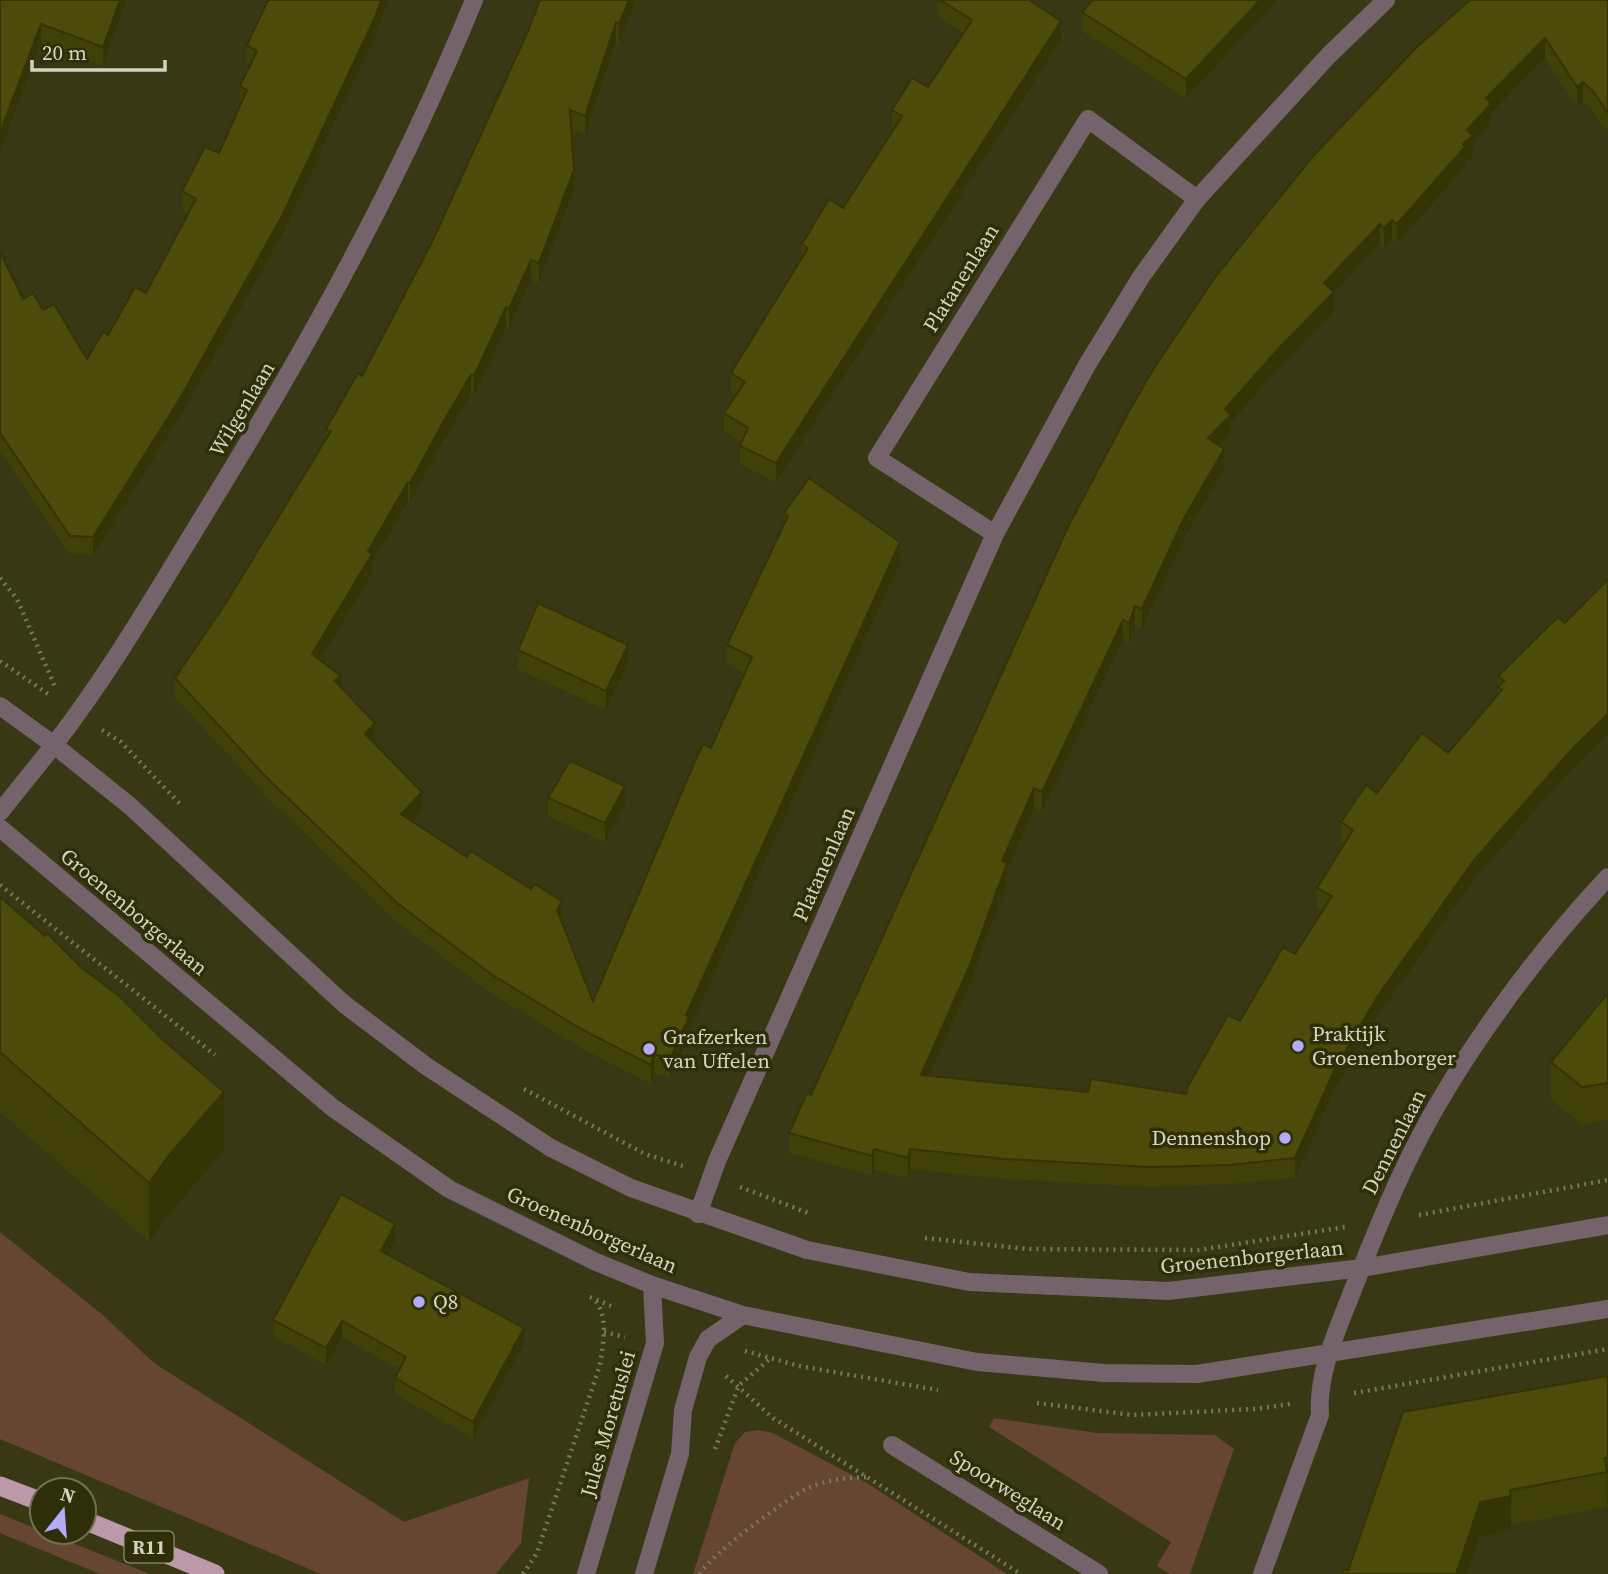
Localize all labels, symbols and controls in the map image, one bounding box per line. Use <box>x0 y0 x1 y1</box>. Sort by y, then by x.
scale bar <box>32 28 164 72</box>
text: 20 m <box>42 38 87 67</box>
street label: Platanenlaan <box>916 218 1006 337</box>
street label: Wilgenlaan <box>202 356 281 462</box>
street label: Platanenlaan <box>785 802 862 926</box>
street label: Groenenborgerlaan <box>55 841 214 982</box>
place label: Praktijk Groenenborger <box>1312 1019 1456 1072</box>
place label: Grafzerken van Uffelen <box>663 1022 770 1075</box>
marker: Praktijk Groenenborger <box>1290 1038 1306 1054</box>
marker: Grafzerken van Uffelen <box>641 1041 657 1057</box>
street label: Dennenlaan <box>1355 1084 1433 1199</box>
place label: Dennenshop <box>1151 1123 1271 1152</box>
marker: Dennenshop <box>1277 1130 1293 1146</box>
street label: Groenenborgerlaan <box>502 1179 682 1280</box>
street label: Groenenborgerlaan <box>1159 1232 1345 1281</box>
place label: Q8 <box>433 1287 458 1316</box>
marker: Q8 <box>411 1294 427 1310</box>
street label: Jules Moretuslei <box>572 1347 642 1501</box>
street label: Spoorweglaan <box>945 1442 1072 1537</box>
north arrow <box>28 1476 98 1546</box>
text: N <box>58 1480 79 1509</box>
road number: R11 <box>124 1532 174 1562</box>

